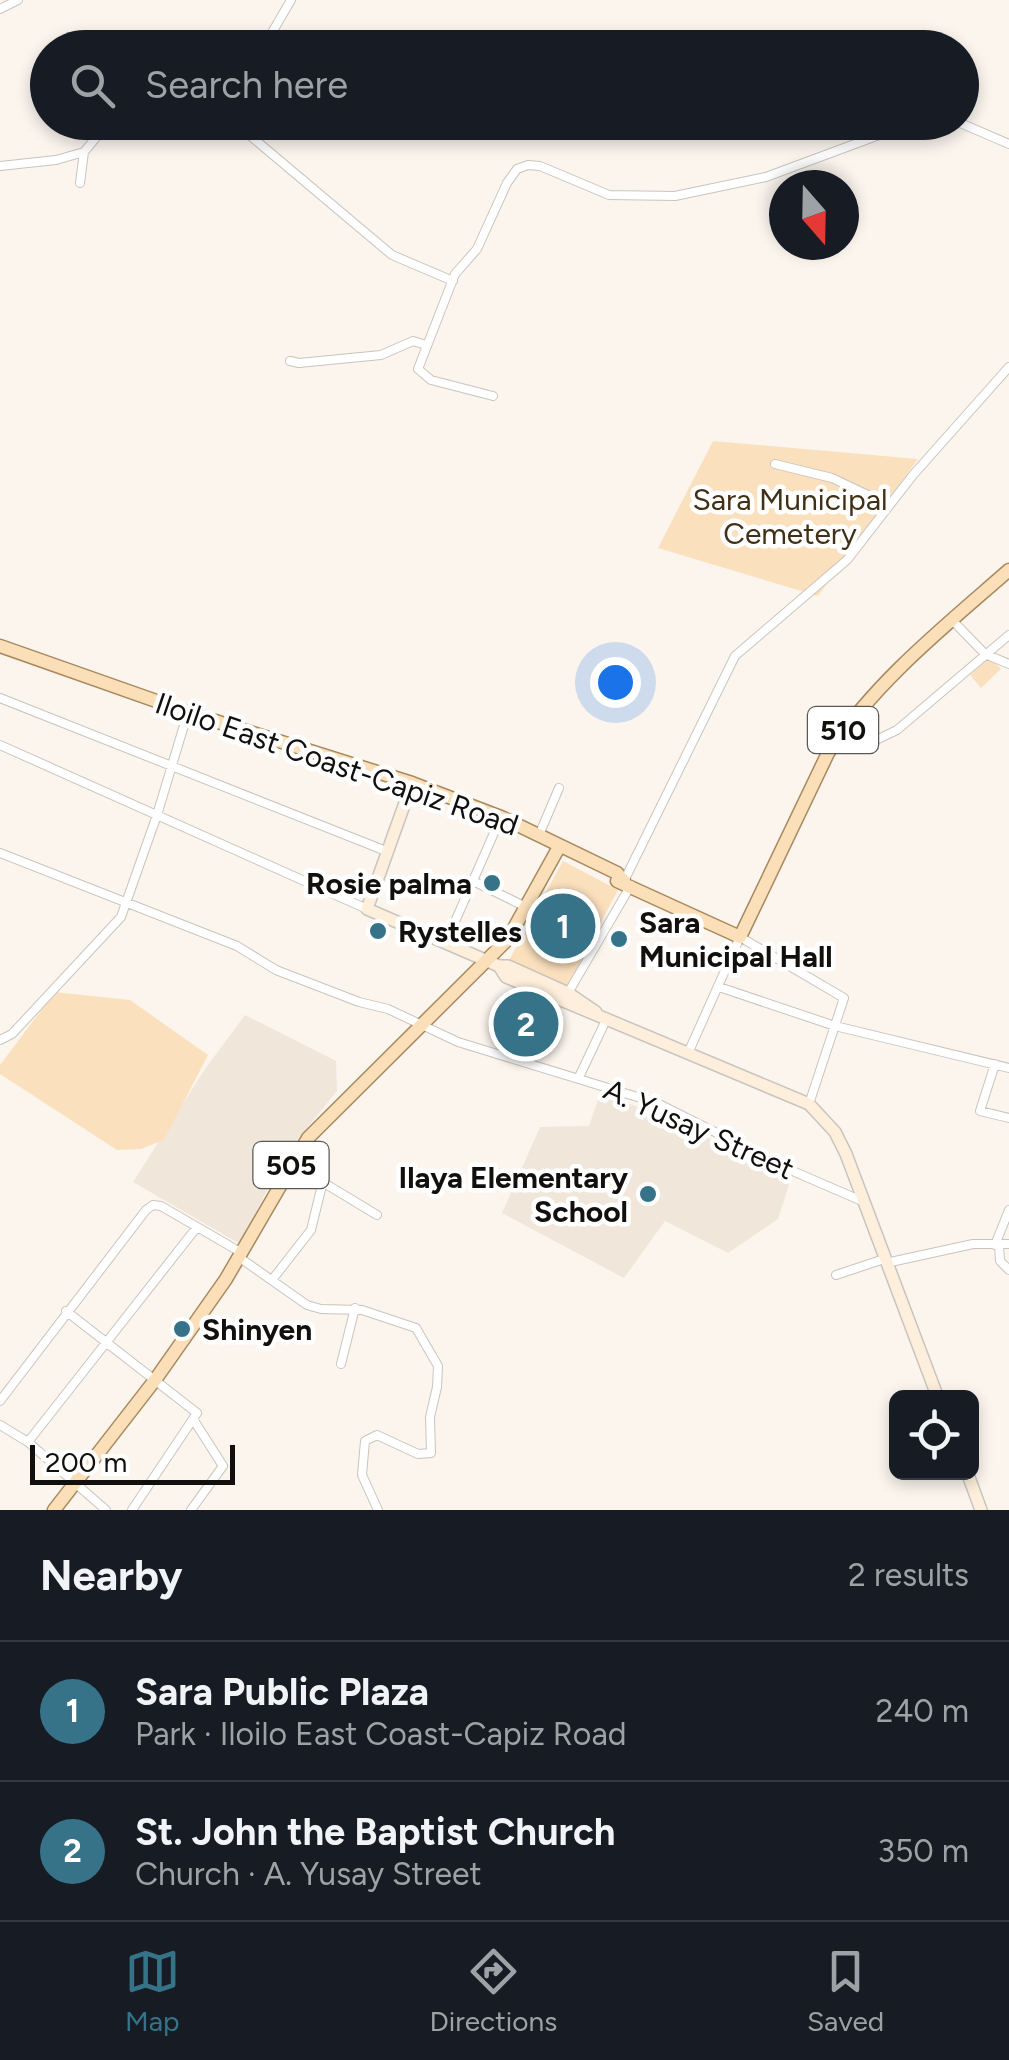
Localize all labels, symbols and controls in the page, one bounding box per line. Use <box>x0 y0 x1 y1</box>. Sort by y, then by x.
search box <box>30 30 979 140</box>
icon: search <box>65 58 120 113</box>
text: Search here <box>145 62 348 108</box>
north arrow <box>769 170 859 260</box>
park label: Sara Municipal Cemetery <box>692 481 888 552</box>
your location <box>590 657 641 708</box>
street label: Iloilo East Coast-Capiz Road <box>151 684 523 844</box>
road number: 510 <box>808 707 878 753</box>
place label: Rosie palma <box>306 865 472 902</box>
marker: Rosie palma <box>481 872 503 894</box>
pin: 1 <box>530 888 596 964</box>
place label: Sara Municipal Hall <box>639 904 833 975</box>
place label: Rystelles <box>398 913 522 950</box>
marker: Rystelles <box>367 920 389 942</box>
marker: Sara Municipal Hall <box>608 928 630 950</box>
pin: 2 <box>494 986 558 1062</box>
street label: A. Yusay Street <box>598 1071 800 1187</box>
road number: 505 <box>254 1142 328 1188</box>
place label: Ilaya Elementary School <box>399 1159 629 1230</box>
marker: Ilaya Elementary School <box>637 1183 659 1205</box>
place label: Shinyen <box>202 1311 312 1348</box>
marker: Shinyen <box>171 1318 193 1340</box>
map controls <box>889 1390 979 1480</box>
button: locate <box>889 1390 979 1480</box>
scale bar <box>30 1440 235 1484</box>
text: 200 m <box>45 1445 127 1479</box>
text: Nearby <box>40 1550 182 1601</box>
text: 2 results <box>848 1556 969 1594</box>
text: Sara Public Plaza <box>135 1669 429 1715</box>
text: 1 <box>66 1692 79 1730</box>
text: 240 m <box>876 1692 969 1730</box>
text: Park · Iloilo East Coast-Capiz Road <box>135 1715 627 1753</box>
text: St. John the Baptist Church <box>135 1809 615 1855</box>
text: 2 <box>63 1832 82 1870</box>
text: 350 m <box>878 1832 969 1870</box>
text: Church · A. Yusay Street <box>135 1855 482 1893</box>
tab: Map <box>125 1944 180 2038</box>
tab: Directions <box>430 1944 557 2038</box>
tab: Saved <box>807 1944 884 2038</box>

